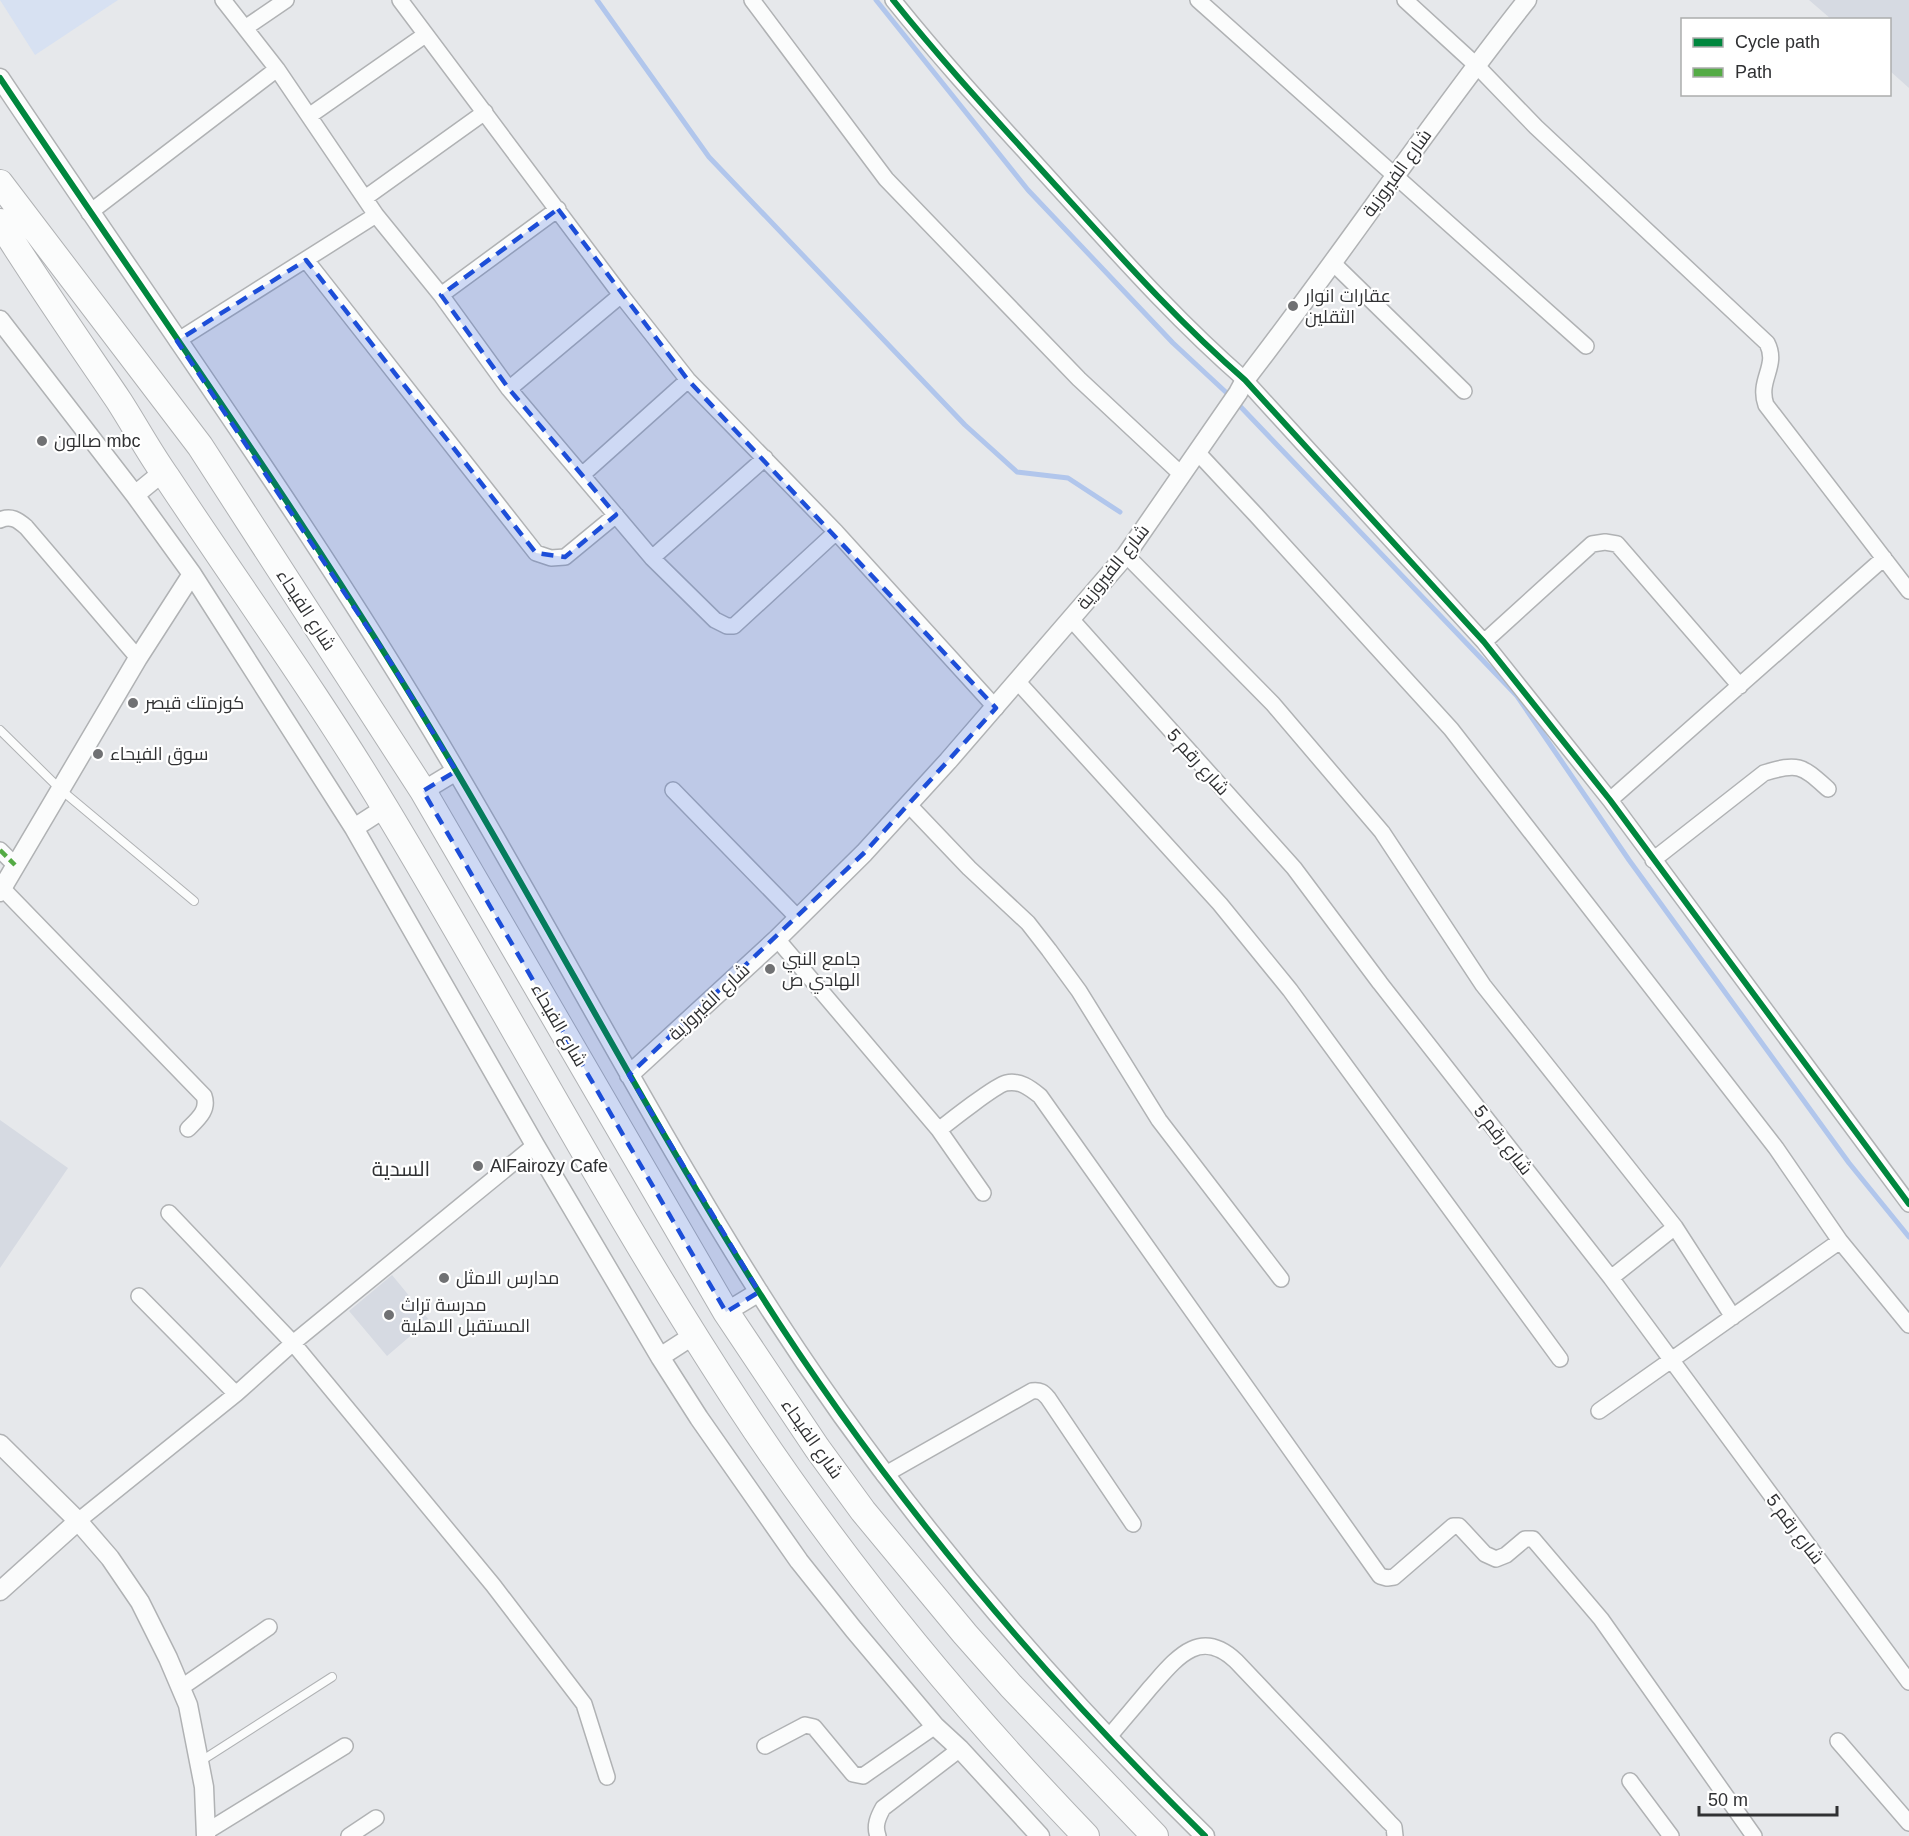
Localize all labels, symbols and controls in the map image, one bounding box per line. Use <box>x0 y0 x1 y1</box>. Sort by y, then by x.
legend <box>1681 18 1891 96</box>
text: Cycle path <box>1735 32 1820 52</box>
text: Path <box>1735 62 1772 82</box>
street label: شارع الفيروزية <box>1359 125 1437 222</box>
place label: عقارات انوار الثقلين <box>1304 286 1391 328</box>
marker: عقارات انوار الثقلين <box>1286 299 1300 313</box>
place label: صالون mbc <box>54 431 140 452</box>
marker: صالون mbc <box>35 434 49 448</box>
street label: شارع الفيروزية <box>1073 521 1155 615</box>
street label: شارع الفيحاء <box>271 566 340 655</box>
place label: كوزمتك قيصر <box>144 693 244 714</box>
marker: كوزمتك قيصر <box>126 696 140 710</box>
street label: شارع رقم 5 <box>1162 725 1233 801</box>
place label: سوق الفيحاء <box>110 744 208 766</box>
marker: سوق الفيحاء <box>91 747 105 761</box>
place label: جامع النبي الهادي ص <box>782 949 860 994</box>
street label: شارع الفيروزية <box>664 960 755 1046</box>
marker: جامع النبي الهادي ص <box>763 962 777 976</box>
street label: شارع الفيحاء <box>526 980 591 1071</box>
street label: شارع رقم 5 <box>1468 1101 1536 1180</box>
place label: AlFairozy Cafe <box>490 1156 608 1176</box>
district label: السدية <box>372 1157 430 1180</box>
marker: AlFairozy Cafe <box>471 1159 485 1173</box>
place label: مدارس الامثل <box>456 1268 559 1289</box>
marker: مدارس الامثل <box>437 1271 451 1285</box>
place label: مدرسة تراث المستقبل الاهلية <box>401 1295 530 1337</box>
marker: مدرسة تراث المستقبل الاهلية <box>382 1308 396 1322</box>
street label: شارع الفيحاء <box>776 1395 847 1484</box>
street label: شارع رقم 5 <box>1761 1490 1828 1569</box>
scale bar <box>1699 1779 1837 1817</box>
text: 50 m <box>1708 1790 1748 1810</box>

